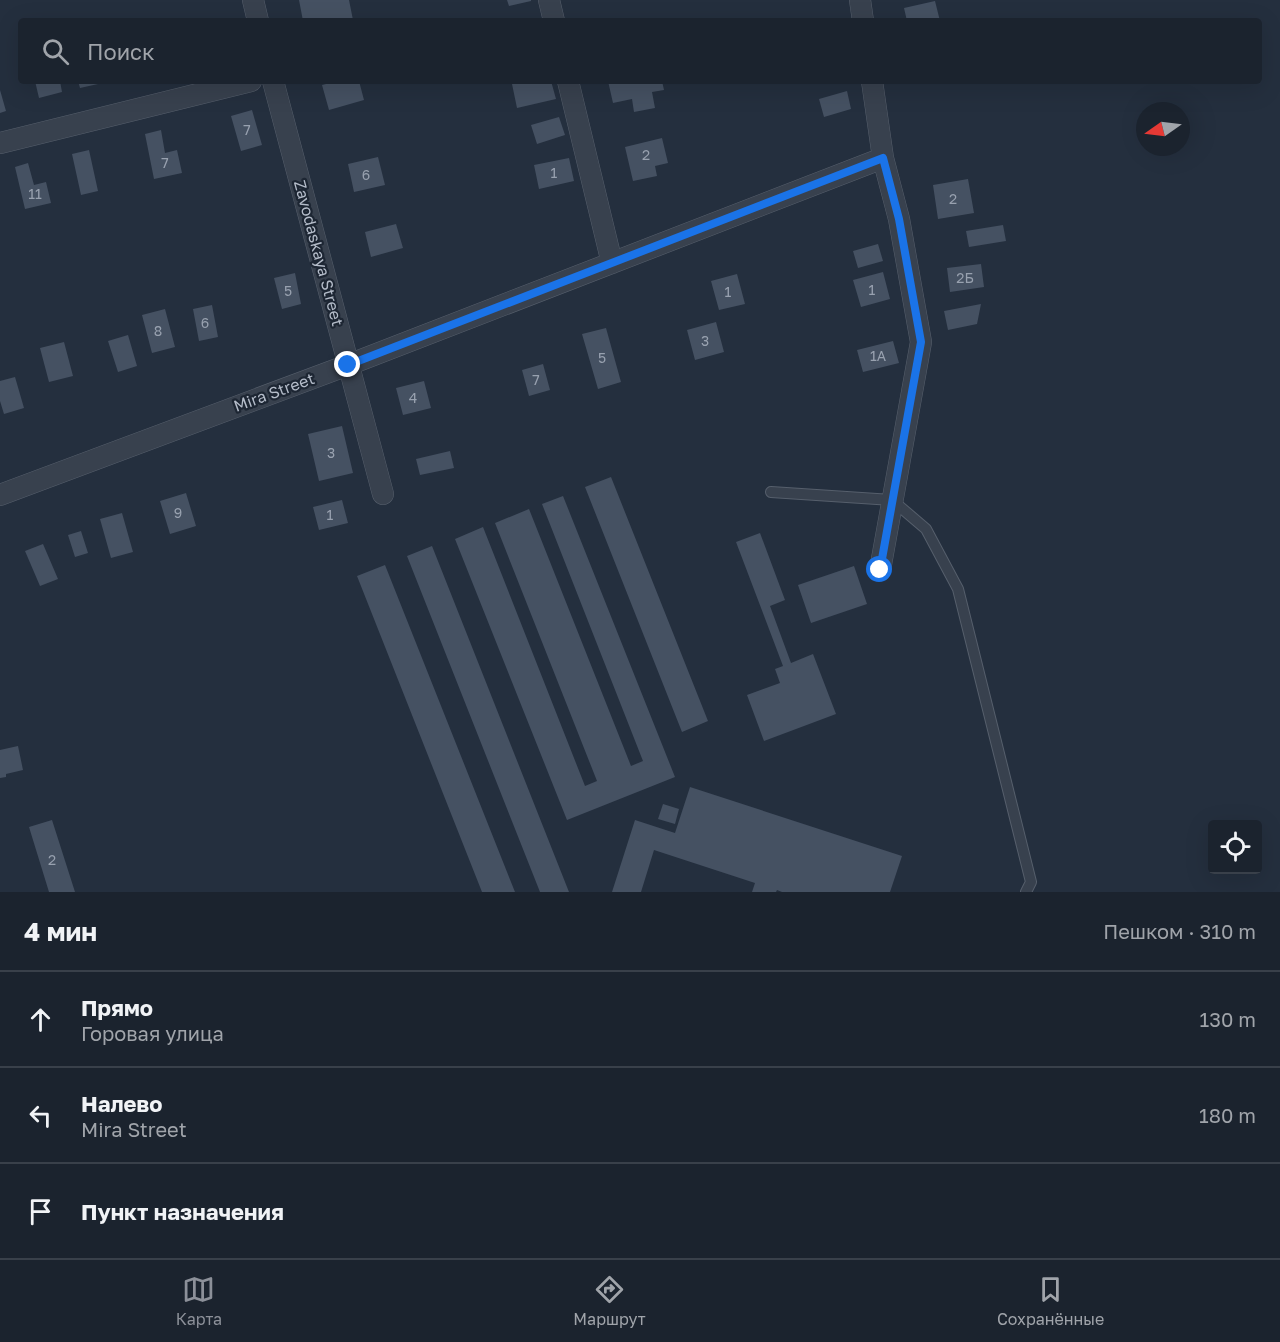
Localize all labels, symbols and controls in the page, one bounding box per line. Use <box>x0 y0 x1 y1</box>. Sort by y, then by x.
search box <box>18 18 1262 84</box>
icon: search <box>39 35 72 68</box>
text: Поиск <box>87 38 155 65</box>
north arrow <box>1136 102 1190 156</box>
house number: 7 <box>243 121 251 138</box>
house number: 2 <box>642 146 650 163</box>
house number: 7 <box>161 154 169 171</box>
house number: 1 <box>551 164 558 181</box>
house number: 6 <box>362 166 370 183</box>
street label: Zavodaskaya Street <box>290 178 348 328</box>
house number: 11 <box>28 185 42 202</box>
house number: 2 <box>949 190 957 207</box>
house number: 2Б <box>956 269 974 286</box>
house number: 1 <box>869 281 876 298</box>
house number: 5 <box>284 282 292 299</box>
house number: 1 <box>725 283 732 300</box>
house number: 6 <box>201 314 209 331</box>
house number: 8 <box>154 322 162 339</box>
house number: 3 <box>701 332 709 349</box>
house number: 1А <box>870 347 887 364</box>
house number: 5 <box>598 349 606 366</box>
route end <box>334 351 360 377</box>
street label: Mira Street <box>231 368 317 416</box>
house number: 7 <box>532 371 540 388</box>
house number: 4 <box>409 389 417 406</box>
house number: 3 <box>327 444 335 461</box>
house number: 9 <box>174 504 182 521</box>
house number: 1 <box>327 506 334 523</box>
route start <box>866 556 892 582</box>
map controls <box>1208 820 1262 874</box>
button: locate <box>1208 820 1262 874</box>
house number: 2 <box>48 851 56 868</box>
text: 4 мин <box>24 916 97 947</box>
text: Пешком · 310 m <box>1103 919 1256 943</box>
text: Прямо <box>81 994 153 1021</box>
icon: ahead <box>24 1003 57 1036</box>
text: 130 m <box>1200 1007 1256 1031</box>
text: Горовая улица <box>81 1021 224 1045</box>
text: Налево <box>81 1090 163 1117</box>
icon: left <box>24 1099 57 1132</box>
text: 180 m <box>1199 1103 1256 1127</box>
text: Mira Street <box>81 1117 187 1141</box>
icon: arrive <box>24 1195 57 1228</box>
text: Пункт назначения <box>81 1198 284 1225</box>
tab: Карта <box>176 1273 222 1329</box>
tab: Маршрут <box>573 1273 646 1329</box>
tab: Сохранённые <box>997 1273 1104 1329</box>

